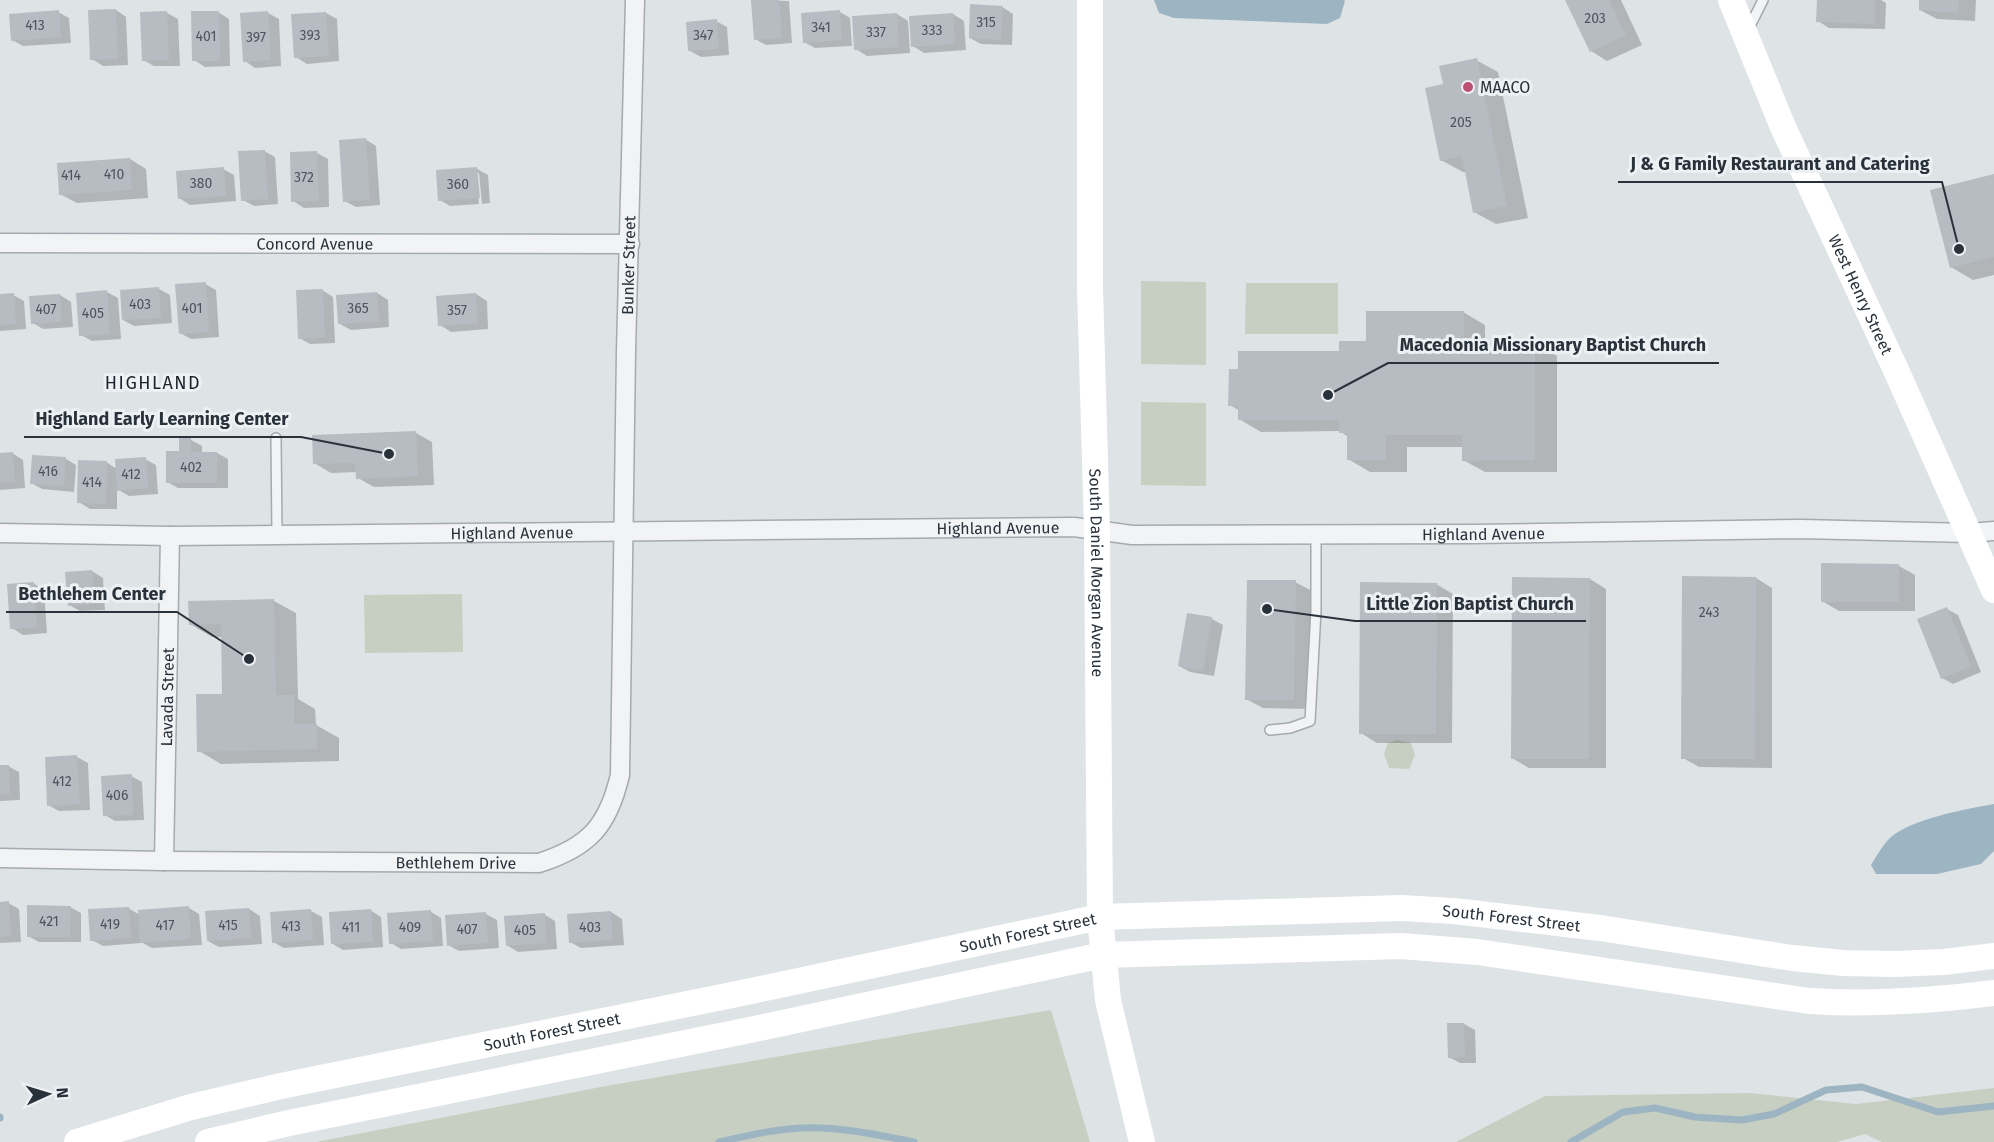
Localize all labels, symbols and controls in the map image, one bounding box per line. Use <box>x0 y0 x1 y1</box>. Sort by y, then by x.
house number: 203 <box>1584 10 1606 27</box>
house number: 315 <box>976 14 996 31</box>
house number: 413 <box>25 17 45 34</box>
house number: 341 <box>811 19 831 36</box>
house number: 333 <box>922 22 942 39</box>
house number: 337 <box>866 24 886 41</box>
house number: 393 <box>300 27 320 44</box>
house number: 347 <box>693 27 713 44</box>
house number: 401 <box>196 28 216 45</box>
house number: 397 <box>246 29 266 46</box>
place label: MAACO <box>1480 78 1530 97</box>
marker: MAACO <box>1461 80 1475 94</box>
house number: 205 <box>1450 114 1472 131</box>
callout: J & G Family Restaurant and Catering <box>1618 146 1942 182</box>
text: J & G Family Restaurant and Catering <box>1629 153 1930 175</box>
house number: 410 <box>104 166 124 183</box>
house number: 414 <box>61 167 82 184</box>
house number: 372 <box>294 169 314 186</box>
house number: 380 <box>190 175 212 192</box>
house number: 360 <box>447 176 469 193</box>
street label: Bunker Street <box>617 215 639 315</box>
street label: West Henry Street <box>1825 232 1897 358</box>
street label: Concord Avenue <box>257 234 373 253</box>
house number: 403 <box>129 296 151 313</box>
house number: 401 <box>182 300 202 317</box>
house number: 365 <box>347 300 369 317</box>
house number: 407 <box>35 301 57 318</box>
house number: 357 <box>447 302 467 319</box>
house number: 405 <box>82 305 104 322</box>
callout: Macedonia Missionary Baptist Church <box>1388 327 1719 363</box>
text: Macedonia Missionary Baptist Church <box>1400 334 1706 356</box>
district label: HIGHLAND <box>105 372 201 394</box>
callout: Highland Early Learning Center <box>24 401 301 437</box>
text: Highland Early Learning Center <box>36 408 289 430</box>
house number: 402 <box>180 459 202 476</box>
house number: 416 <box>38 463 58 480</box>
house number: 412 <box>121 466 141 483</box>
street label: South Daniel Morgan Avenue <box>1086 468 1108 677</box>
house number: 414 <box>82 474 103 491</box>
street label: Highland Avenue <box>936 518 1059 538</box>
street label: Highland Avenue <box>450 522 573 543</box>
street label: Highland Avenue <box>1422 523 1545 544</box>
callout: Bethlehem Center <box>6 576 177 612</box>
text: Bethlehem Center <box>18 583 167 605</box>
callout: Little Zion Baptist Church <box>1355 585 1586 621</box>
text: Little Zion Baptist Church <box>1366 593 1574 615</box>
house number: 243 <box>1699 604 1719 621</box>
street label: Lavada Street <box>157 647 177 747</box>
house number: 412 <box>52 773 72 790</box>
house number: 406 <box>106 787 128 804</box>
street label: Bethlehem Drive <box>396 853 516 872</box>
street label: South Forest Street <box>1442 901 1582 935</box>
street label: South Forest Street <box>958 909 1098 956</box>
house number: 421 <box>39 913 59 930</box>
house number: 419 <box>100 916 120 933</box>
house number: 417 <box>156 917 174 934</box>
house number: 415 <box>218 917 238 934</box>
house number: 413 <box>281 918 301 935</box>
house number: 411 <box>342 919 360 936</box>
house number: 409 <box>399 919 421 936</box>
house number: 403 <box>579 919 601 936</box>
house number: 407 <box>456 921 478 938</box>
house number: 405 <box>514 922 536 939</box>
street label: South Forest Street <box>482 1008 622 1054</box>
north arrow <box>18 1064 78 1124</box>
text: N <box>53 1087 72 1099</box>

